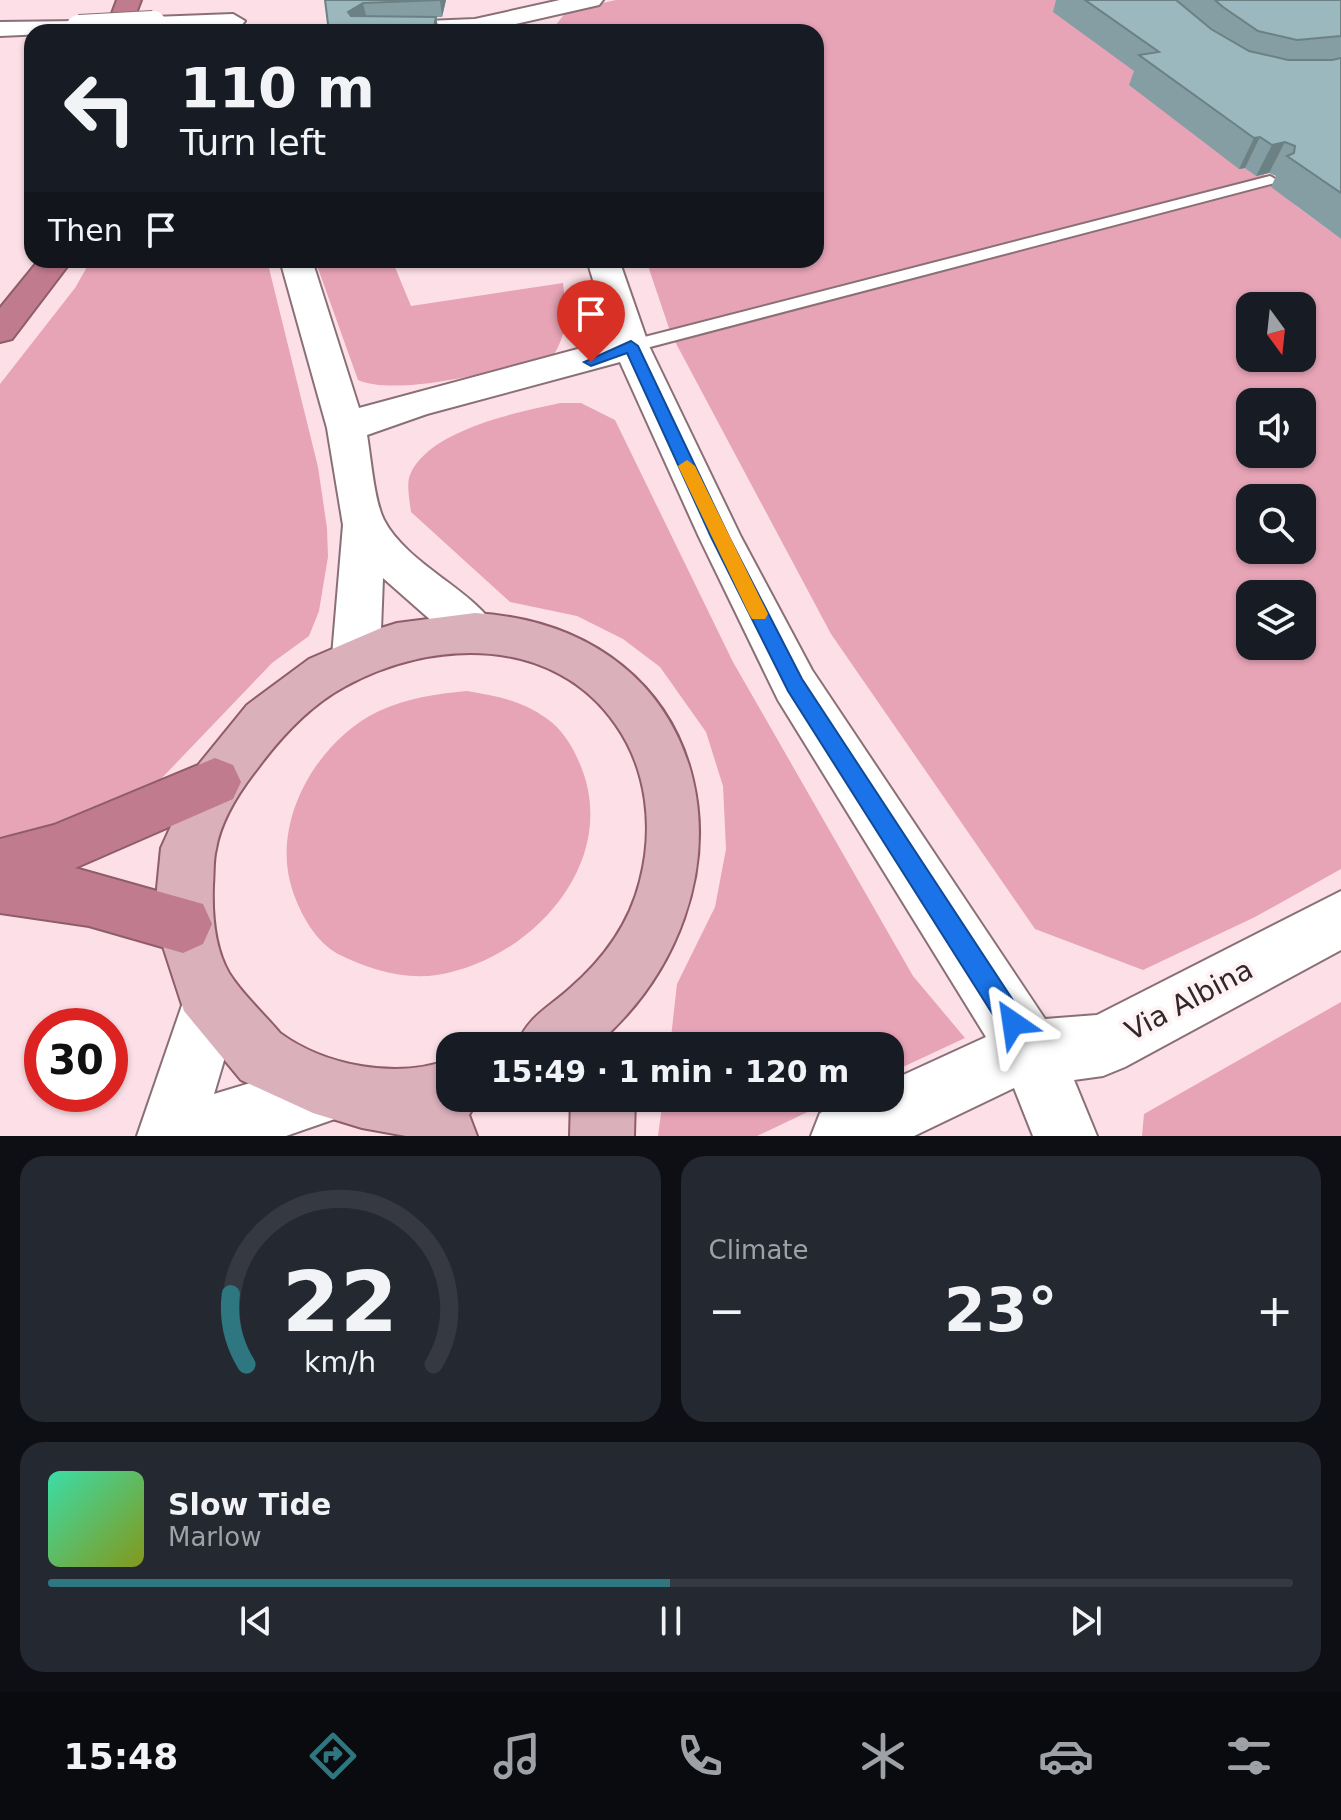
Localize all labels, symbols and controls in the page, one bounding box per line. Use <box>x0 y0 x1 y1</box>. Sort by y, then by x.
text: 110 m <box>180 55 375 120</box>
icon: left <box>48 56 152 160</box>
text: Turn left <box>180 122 326 163</box>
icon: arrive <box>139 208 183 252</box>
text: Then <box>48 213 123 248</box>
pin <box>557 280 625 362</box>
icon: arrive <box>569 292 613 336</box>
north arrow <box>1236 292 1316 372</box>
map controls <box>1236 292 1316 660</box>
button: sound <box>1236 388 1316 468</box>
button: search <box>1236 484 1316 564</box>
button: layers <box>1236 580 1316 660</box>
street label: Via Albina <box>1120 953 1258 1047</box>
position arrow <box>971 981 1055 1065</box>
speed limit sign: 30 <box>24 1008 128 1112</box>
text: 15:49 · 1 min · 120 m <box>491 1054 849 1089</box>
text: Climate <box>709 1235 809 1265</box>
text: 22 <box>282 1254 398 1351</box>
text: 23° <box>944 1275 1058 1345</box>
text: − <box>709 1285 745 1336</box>
text: + <box>1256 1285 1293 1336</box>
text: km/h <box>304 1345 376 1379</box>
text: Slow Tide <box>168 1487 331 1522</box>
text: Marlow <box>168 1522 261 1552</box>
icon: previous <box>234 1599 278 1643</box>
icon: pause <box>649 1599 693 1643</box>
icon: next <box>1064 1599 1108 1643</box>
icon: directions <box>305 1728 361 1784</box>
icon: music <box>489 1728 545 1784</box>
icon: phone <box>672 1728 728 1784</box>
icon: climate <box>855 1728 911 1784</box>
icon: car <box>1038 1728 1094 1784</box>
icon: filters <box>1221 1728 1277 1784</box>
text: 15:48 <box>64 1736 178 1777</box>

